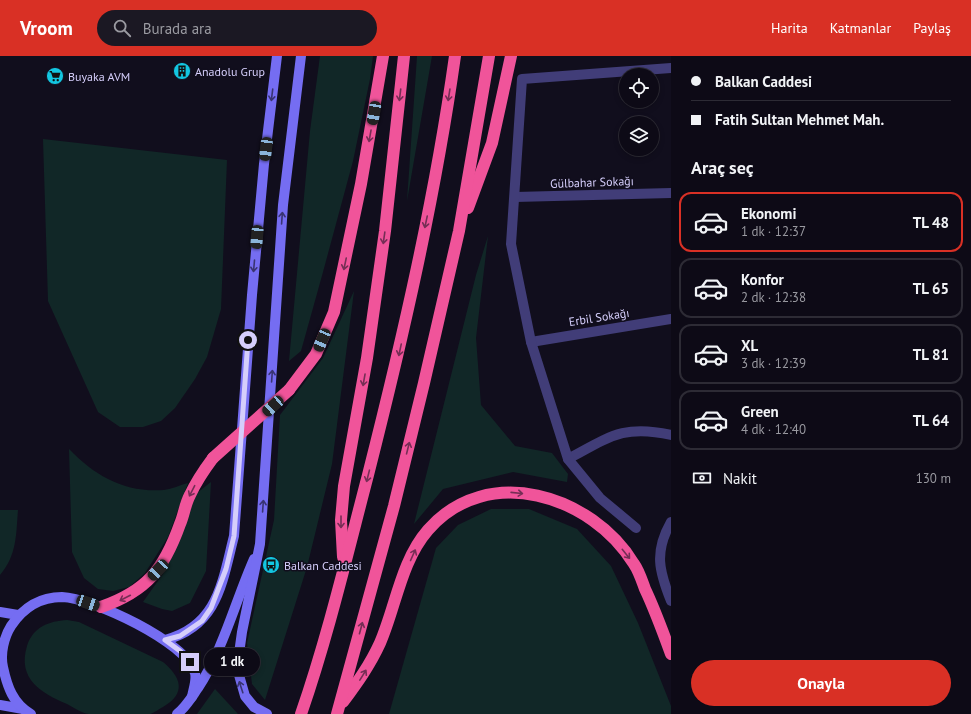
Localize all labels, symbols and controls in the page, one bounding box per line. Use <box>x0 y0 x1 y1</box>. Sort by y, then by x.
search box <box>97 10 377 46</box>
text: Vroom <box>20 16 73 40</box>
icon: search <box>111 17 133 39</box>
text: Burada ara <box>143 19 212 38</box>
text: Harita <box>771 19 808 37</box>
text: Katmanlar <box>830 19 891 37</box>
text: Paylaş <box>913 19 951 37</box>
building icon: Anadolu Grup <box>172 61 192 81</box>
place label: Anadolu Grup <box>195 64 265 79</box>
supermarket icon: Buyaka AVM <box>45 66 65 86</box>
map controls <box>619 68 659 156</box>
button: locate <box>619 68 659 108</box>
place label: Buyaka AVM <box>68 69 130 84</box>
text: Balkan Caddesi <box>715 72 812 91</box>
one-way arrow <box>268 88 276 101</box>
one-way arrow <box>396 88 404 101</box>
one-way arrow <box>445 88 453 101</box>
car <box>366 100 382 126</box>
text: Fatih Sultan Mehmet Mah. <box>715 110 884 129</box>
button: layers <box>619 116 659 156</box>
one-way arrow <box>365 129 373 142</box>
car <box>259 136 273 162</box>
text: Araç seç <box>691 156 754 179</box>
street label: Gülbahar Sokağı <box>550 173 634 191</box>
icon: car <box>693 204 729 240</box>
text: Ekonomi <box>741 204 796 223</box>
one-way arrow <box>279 212 286 225</box>
text: TL 48 <box>913 213 949 232</box>
one-way arrow <box>422 216 430 229</box>
text: 1 dk · 12:37 <box>741 223 806 240</box>
car <box>250 225 264 249</box>
one-way arrow <box>380 231 388 244</box>
one-way arrow <box>341 257 349 270</box>
one-way arrow <box>251 259 258 272</box>
icon: car <box>693 270 729 306</box>
text: Konfor <box>741 270 784 289</box>
text: TL 65 <box>913 279 949 298</box>
text: 2 dk · 12:38 <box>741 289 806 306</box>
street label: Erbil Sokağı <box>568 305 630 329</box>
car <box>312 327 332 353</box>
route start <box>239 331 257 349</box>
icon: car <box>693 336 729 372</box>
text: XL <box>741 336 758 355</box>
one-way arrow <box>395 343 403 356</box>
text: TL 81 <box>913 345 949 364</box>
text: 3 dk · 12:39 <box>741 355 806 372</box>
one-way arrow <box>268 370 275 383</box>
one-way arrow <box>360 374 368 387</box>
car <box>260 394 286 418</box>
icon: car <box>693 402 729 438</box>
text: Green <box>741 402 779 421</box>
text: TL 64 <box>913 411 949 430</box>
text: 4 dk · 12:40 <box>741 421 806 438</box>
one-way arrow <box>405 442 413 455</box>
icon: cash <box>691 467 713 489</box>
one-way arrow <box>363 469 371 482</box>
text: Nakit <box>723 469 757 488</box>
text: 130 m <box>916 470 951 487</box>
one-way arrow <box>188 485 195 497</box>
one-way arrow <box>510 489 523 497</box>
one-way arrow <box>259 499 266 512</box>
one-way arrow <box>337 515 345 528</box>
one-way arrow <box>622 549 631 560</box>
one-way arrow <box>409 550 417 562</box>
bus stop icon: Balkan Caddesi <box>261 555 281 575</box>
car <box>145 557 171 583</box>
place label: Balkan Caddesi <box>284 558 362 573</box>
car <box>75 593 101 613</box>
one-way arrow <box>119 595 131 602</box>
one-way arrow <box>358 622 365 635</box>
callout: 1 dk <box>204 648 260 676</box>
route end <box>181 653 199 671</box>
text: 1 dk <box>220 653 244 670</box>
button: Onayla <box>691 660 951 706</box>
one-way arrow <box>359 670 367 681</box>
one-way arrow <box>237 681 245 693</box>

